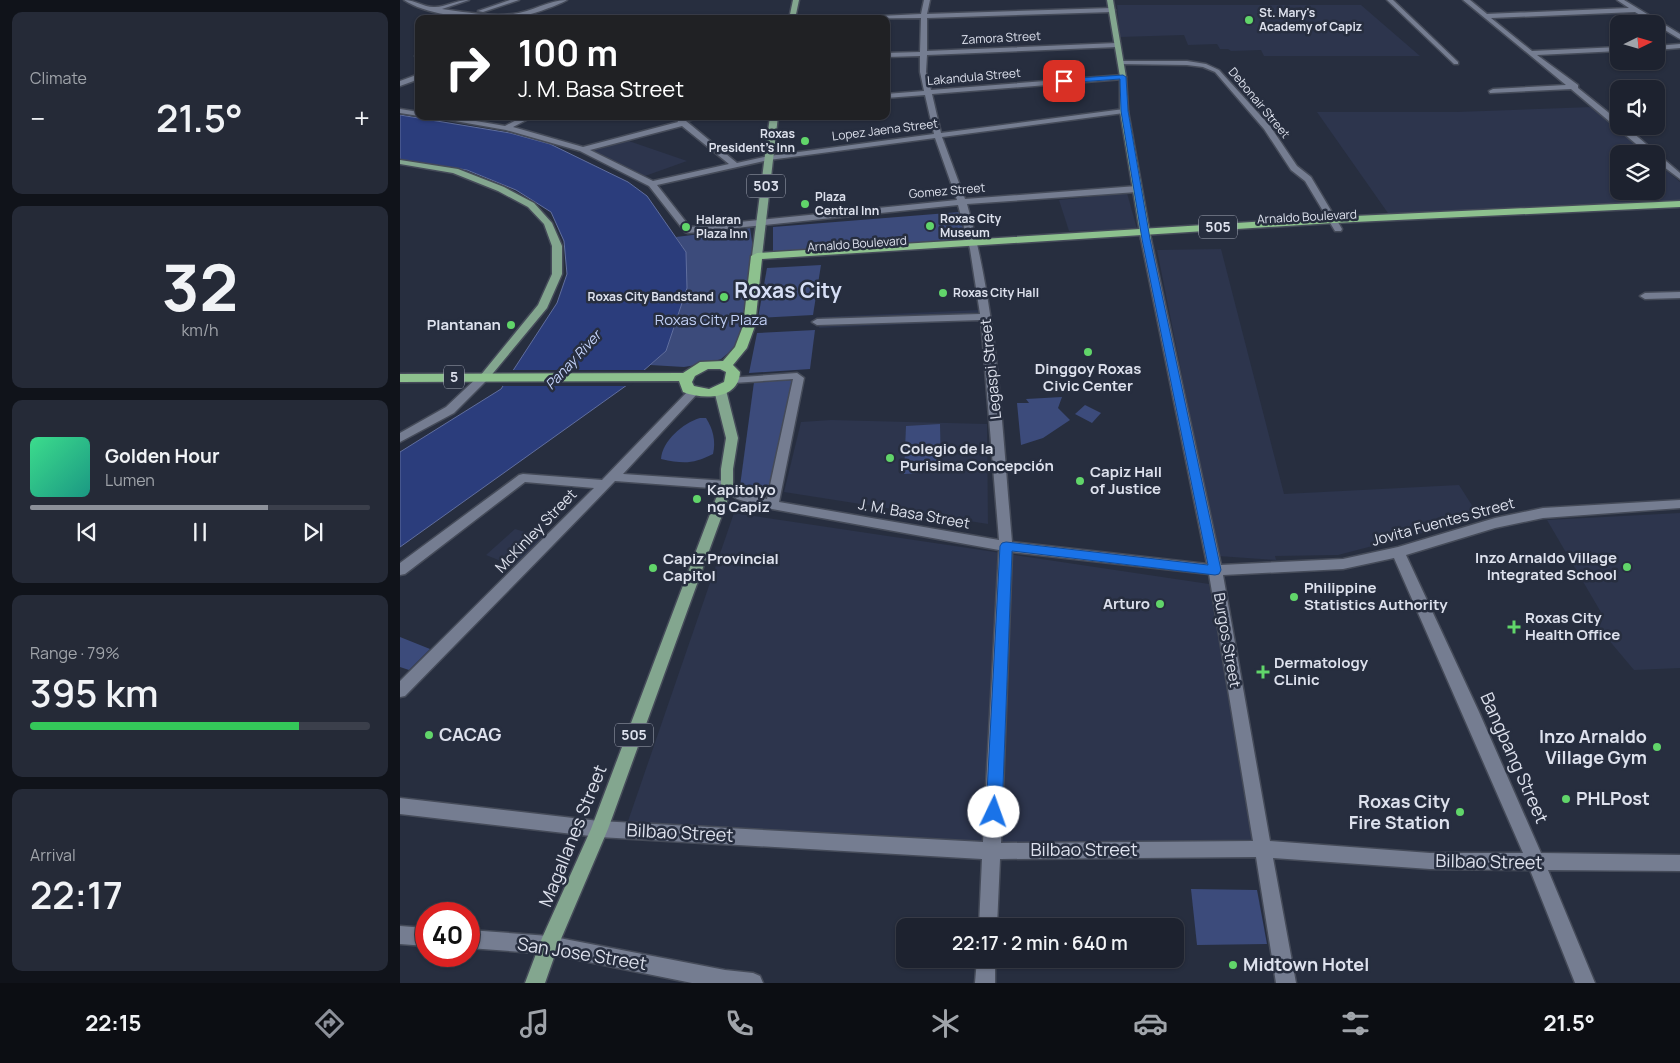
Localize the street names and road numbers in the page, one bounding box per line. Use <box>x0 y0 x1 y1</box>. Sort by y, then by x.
street label: Zamora Street <box>961 27 1041 48</box>
street label: Lakandula Street <box>926 64 1022 89</box>
street label: Debonair Street <box>1225 64 1294 142</box>
street label: Lopez Jaena Street <box>831 115 939 144</box>
road number: 503 <box>747 175 785 198</box>
street label: Gomez Street <box>908 179 986 202</box>
street label: Arnaldo Boulevard <box>1257 205 1357 228</box>
road number: 505 <box>1199 216 1237 238</box>
street label: Arnaldo Boulevard <box>806 232 907 255</box>
street label: Legaspi Street <box>975 318 1006 420</box>
road number: 5 <box>444 366 464 388</box>
street label: McKinley Street <box>490 484 581 577</box>
street label: Jovita Fuentes Street <box>1369 492 1517 551</box>
street label: J. M. Basa Street <box>857 493 972 534</box>
street label: Burgos Street <box>1209 591 1246 689</box>
street label: Bangbang Street <box>1475 688 1555 827</box>
road number: 505 <box>615 724 653 746</box>
street label: Magallanes Street <box>533 761 612 910</box>
street label: Bilbao Street <box>626 817 734 847</box>
street label: Bilbao Street <box>1030 837 1138 861</box>
street label: Bilbao Street <box>1435 848 1543 874</box>
street label: San Jose Street <box>516 931 649 975</box>

